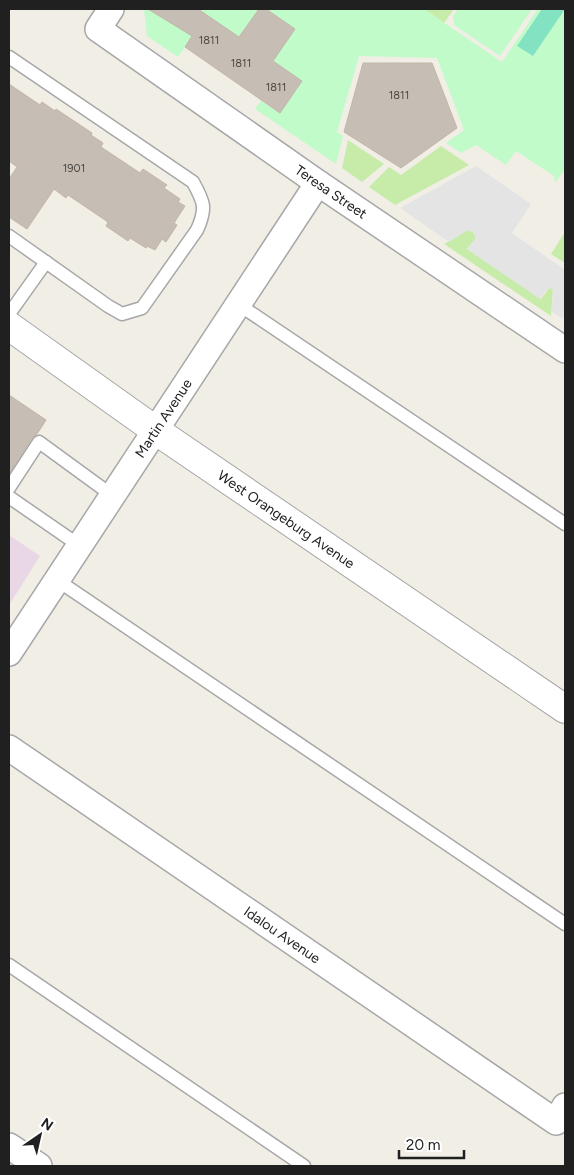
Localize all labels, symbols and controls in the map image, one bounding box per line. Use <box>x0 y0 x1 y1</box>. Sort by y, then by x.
house number: 1811 <box>199 34 219 47</box>
house number: 1811 <box>231 57 251 70</box>
house number: 1811 <box>266 81 286 94</box>
house number: 1811 <box>389 89 409 102</box>
house number: 1901 <box>63 162 85 175</box>
street label: Teresa Street <box>291 162 370 223</box>
street label: Martin Avenue <box>132 376 196 461</box>
street label: West Orangeburg Avenue <box>214 467 358 573</box>
street label: Idalou Avenue <box>240 903 324 968</box>
north arrow <box>15 1110 65 1160</box>
text: N <box>38 1115 56 1135</box>
scale bar <box>399 1128 464 1160</box>
text: 20 m <box>406 1136 440 1154</box>

